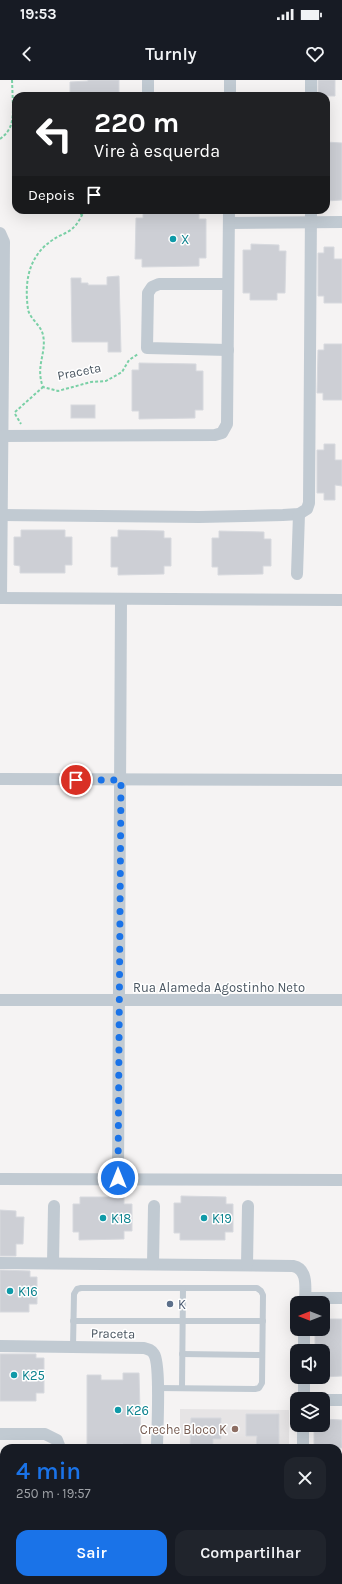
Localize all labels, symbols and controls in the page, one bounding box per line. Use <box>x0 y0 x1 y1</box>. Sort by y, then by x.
text: 19:53 <box>20 5 57 23</box>
icon: back <box>16 43 38 65</box>
text: Turnly <box>145 43 197 65</box>
icon: heart <box>304 43 326 65</box>
text: 220 m <box>94 106 179 139</box>
icon: left <box>28 108 80 160</box>
text: Vire à esquerda <box>94 140 220 162</box>
icon: arrive <box>83 184 105 206</box>
text: Depois <box>28 186 75 204</box>
place label: X <box>181 232 189 247</box>
marker: X <box>168 234 178 244</box>
street label: Praceta <box>56 360 102 383</box>
pin <box>59 763 93 797</box>
icon: arrive <box>65 769 87 791</box>
street label: Rua Alameda Agostinho Neto <box>133 980 305 995</box>
position arrow <box>97 1157 139 1199</box>
place label: K18 <box>111 1211 131 1226</box>
place label: K19 <box>212 1211 232 1226</box>
marker: K18 <box>98 1213 108 1223</box>
marker: K19 <box>199 1213 209 1223</box>
place label: K16 <box>18 1284 38 1299</box>
marker: K16 <box>5 1286 15 1296</box>
north arrow <box>290 1296 330 1336</box>
map controls <box>290 1296 330 1432</box>
place label: K <box>178 1297 186 1312</box>
marker: K <box>165 1299 175 1309</box>
street label: Praceta <box>91 1326 135 1341</box>
button: sound <box>290 1344 330 1384</box>
place label: K25 <box>22 1368 45 1383</box>
marker: K25 <box>9 1370 19 1380</box>
button: layers <box>290 1392 330 1432</box>
place label: K26 <box>126 1403 149 1418</box>
marker: K26 <box>113 1405 123 1415</box>
place label: Creche Bloco K <box>140 1422 227 1437</box>
marker: Creche Bloco K <box>230 1424 240 1434</box>
text: 4 min <box>16 1457 81 1485</box>
button: close <box>284 1457 326 1499</box>
text: 250 m · 19:57 <box>16 1486 91 1501</box>
button: Sair <box>16 1530 167 1576</box>
button: Compartilhar <box>175 1530 326 1576</box>

